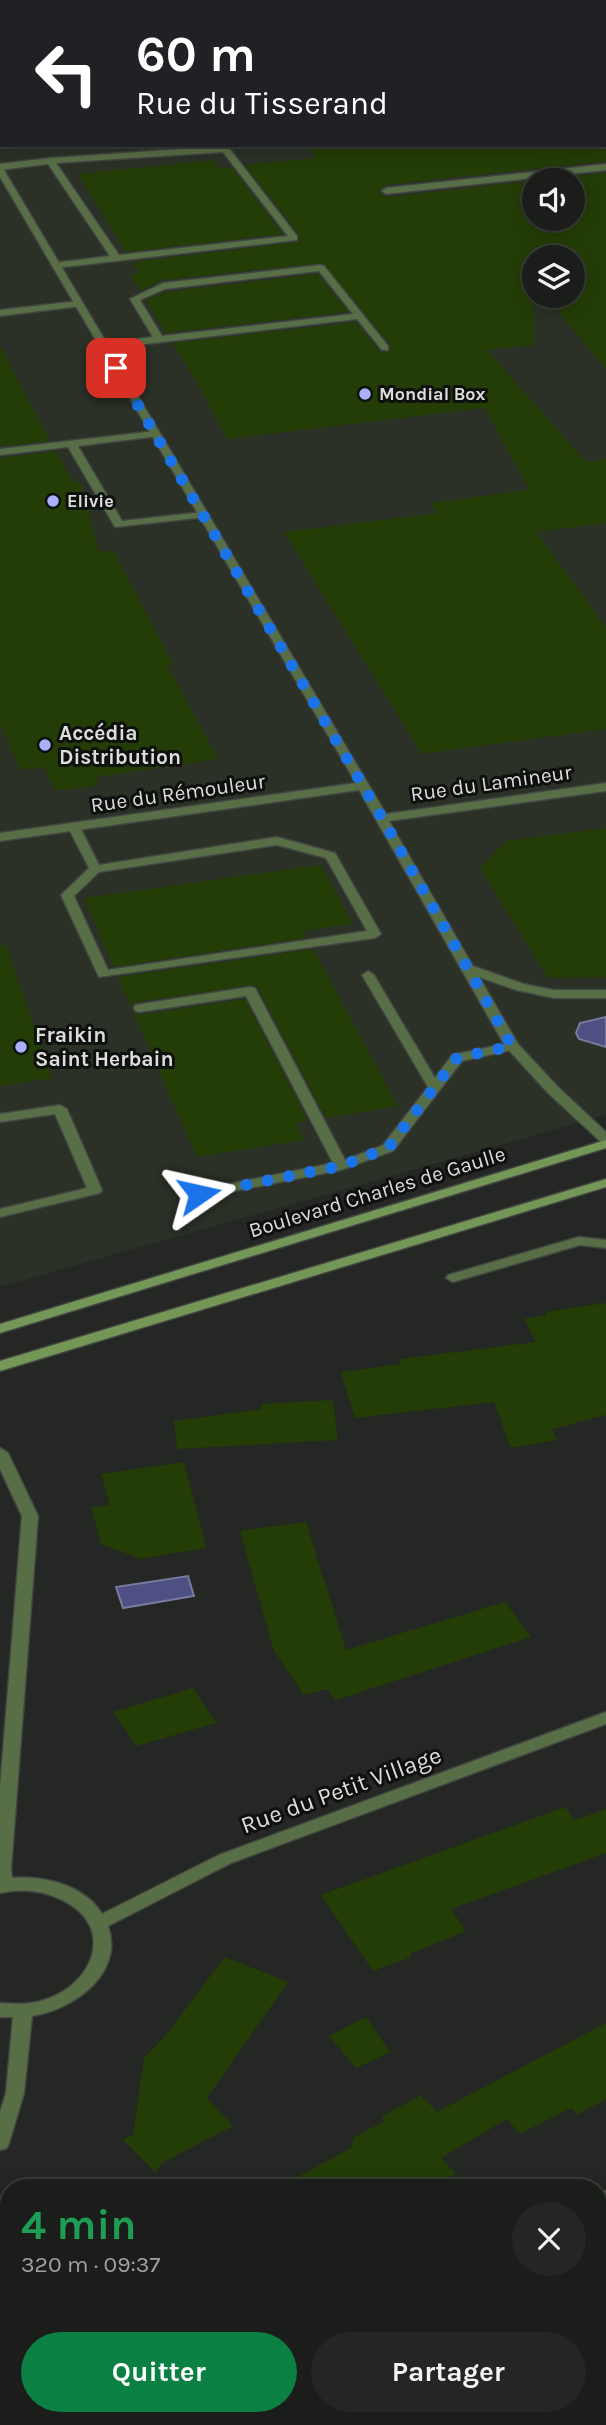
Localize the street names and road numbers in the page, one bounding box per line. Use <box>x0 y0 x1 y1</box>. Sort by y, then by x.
street label: Rue du Lamineur <box>409 760 574 806</box>
street label: Rue du Rémouleur <box>89 769 267 817</box>
street label: Boulevard Charles de Gaulle <box>246 1141 508 1243</box>
street label: Rue du Petit Village <box>237 1741 445 1839</box>

